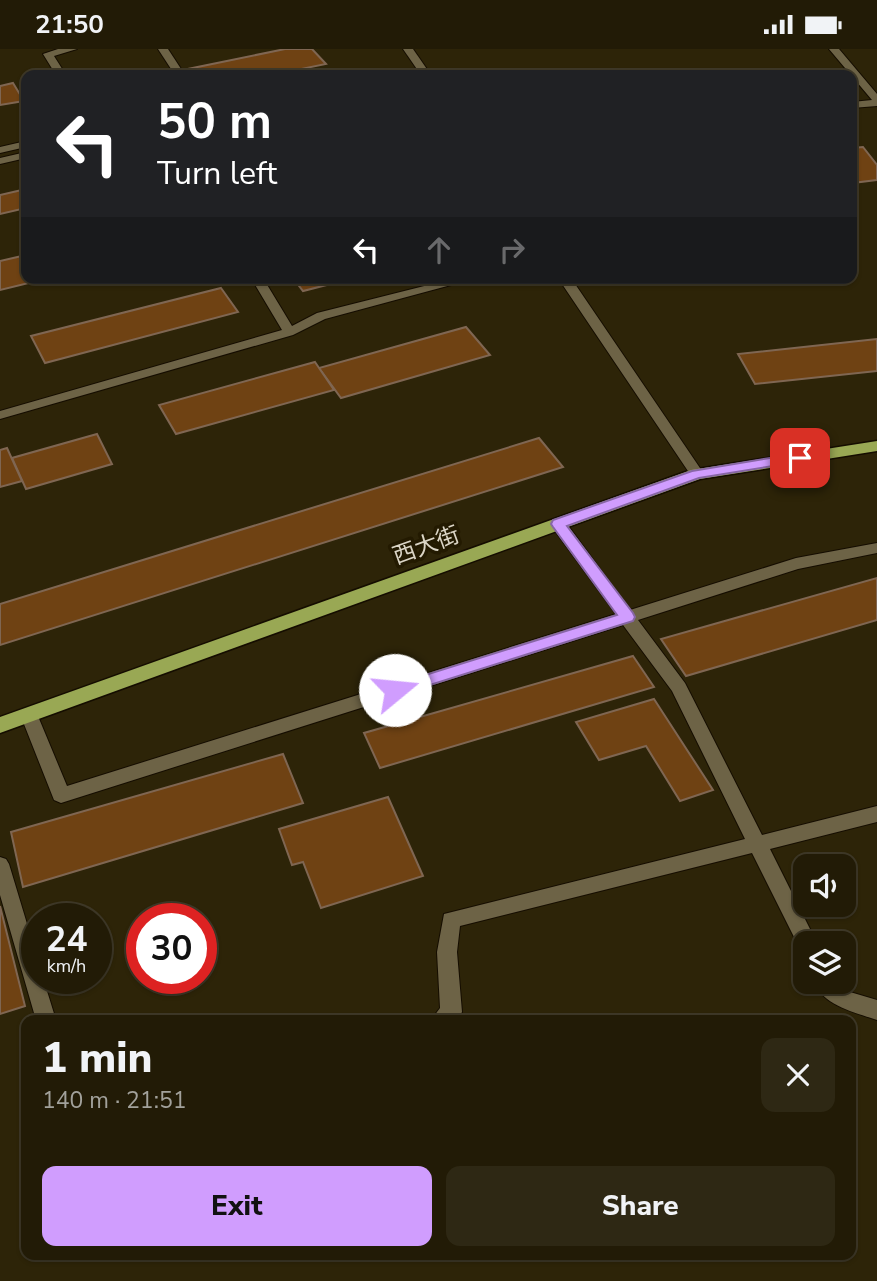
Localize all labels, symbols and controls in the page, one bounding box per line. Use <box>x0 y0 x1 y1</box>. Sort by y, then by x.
text: 21:50 <box>35 7 104 42</box>
text: 50 m <box>157 88 272 155</box>
icon: left <box>42 98 133 189</box>
text: Turn left <box>157 152 277 195</box>
icon: left <box>347 231 385 269</box>
icon: ahead <box>420 231 458 269</box>
icon: right <box>493 231 531 269</box>
pin <box>770 428 830 488</box>
icon: arrive <box>781 439 819 477</box>
street label: 西大街 <box>388 519 464 572</box>
position arrow <box>358 653 432 727</box>
map controls <box>793 854 856 994</box>
button: sound <box>793 854 856 917</box>
speed limit sign: 30 <box>126 903 217 994</box>
text: 24 <box>45 916 88 963</box>
button: layers <box>793 931 856 994</box>
text: km/h <box>47 954 86 978</box>
text: 1 min <box>42 1030 152 1087</box>
button: close <box>761 1038 835 1112</box>
text: 140 m · 21:51 <box>42 1085 187 1116</box>
button: Exit <box>42 1166 432 1246</box>
button: Share <box>446 1166 835 1246</box>

